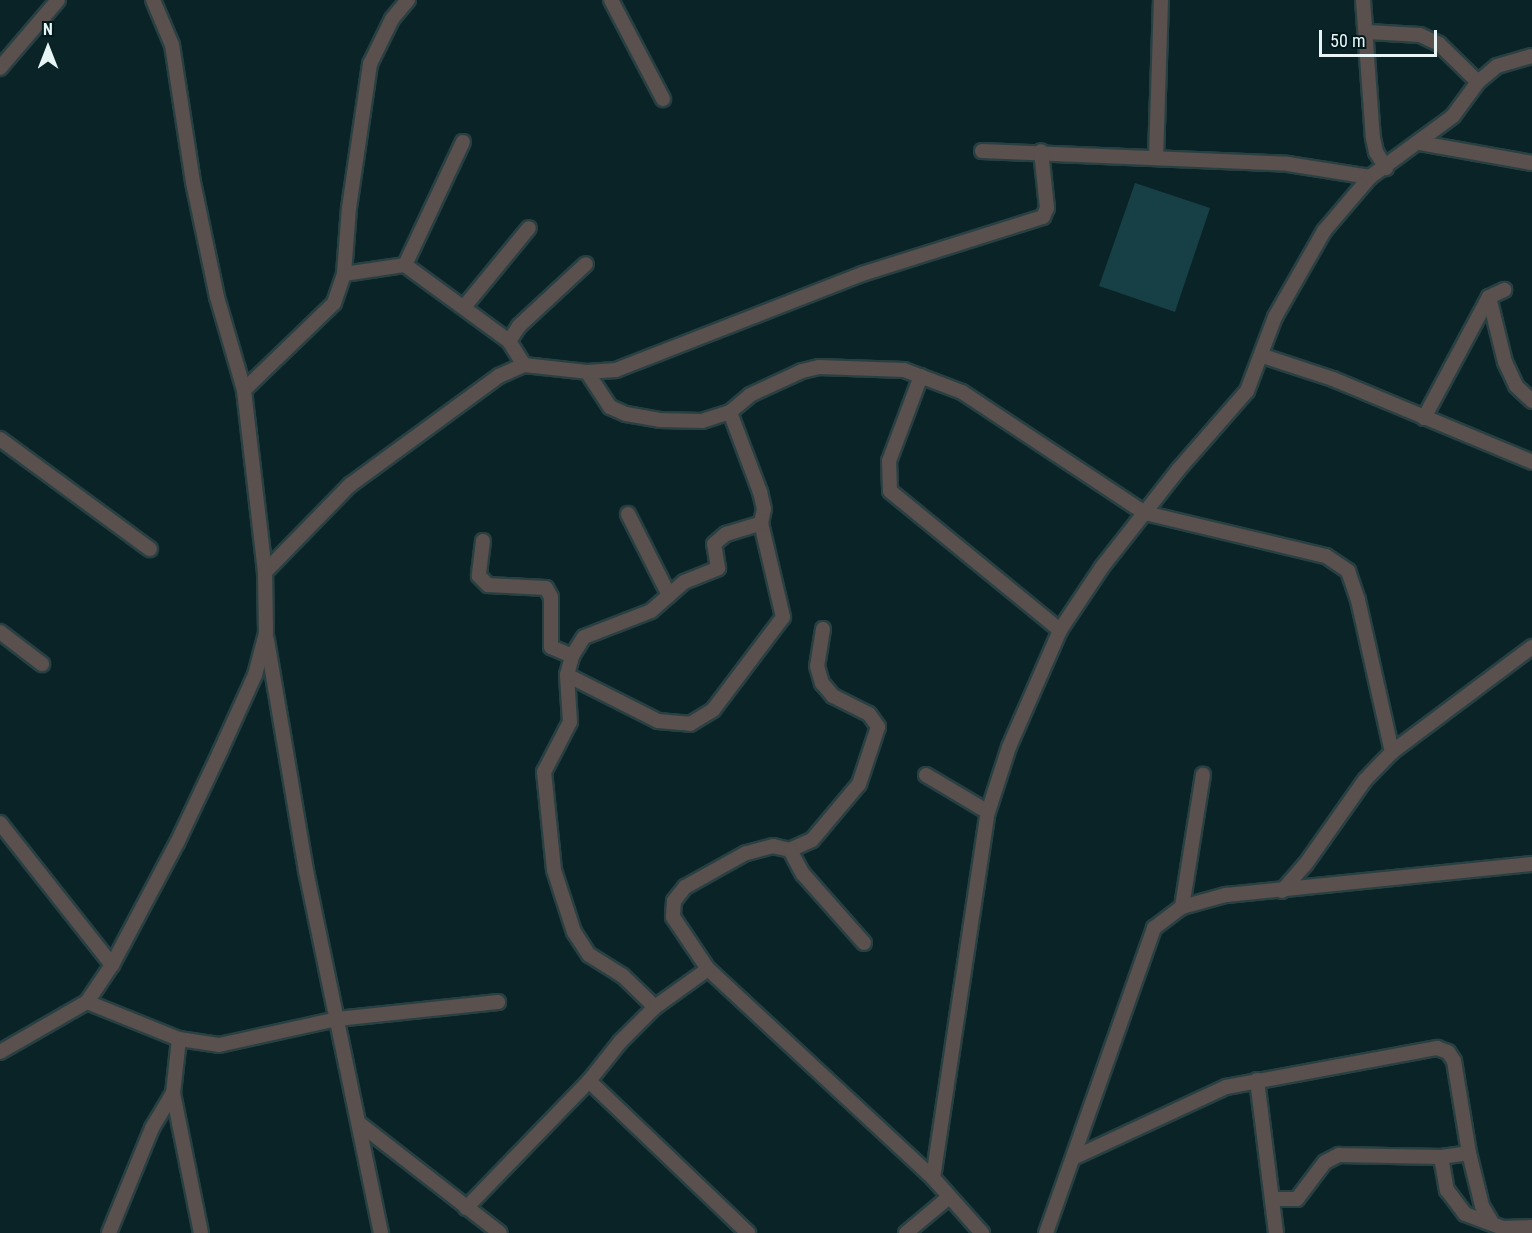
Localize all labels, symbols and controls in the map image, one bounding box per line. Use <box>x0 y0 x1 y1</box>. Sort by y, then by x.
north arrow <box>18 18 78 78</box>
scale bar <box>1322 18 1440 56</box>
text: N <box>43 20 53 39</box>
text: 50 m <box>1330 30 1365 51</box>

